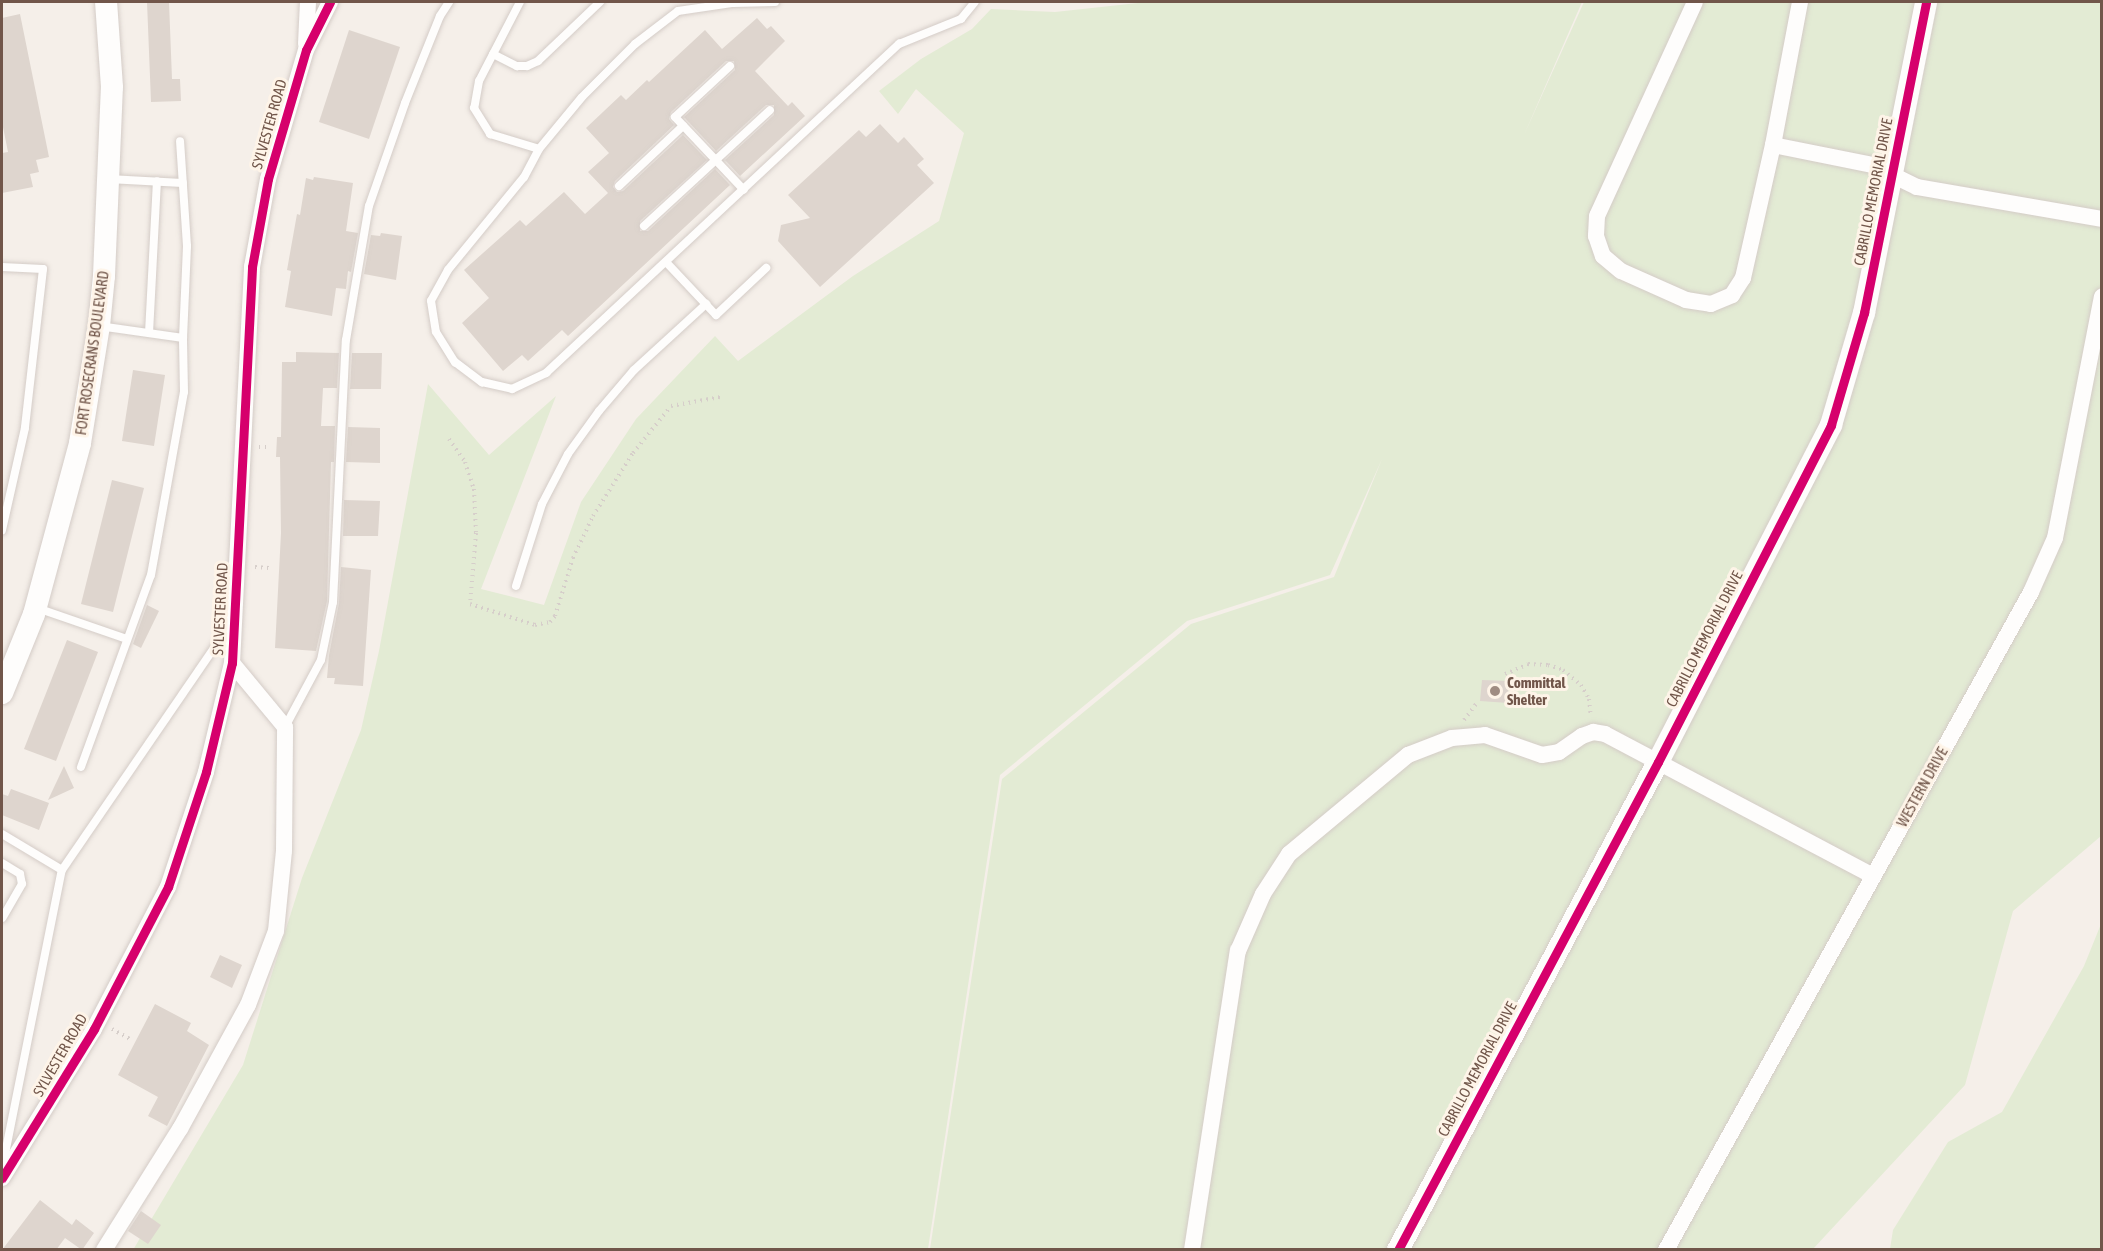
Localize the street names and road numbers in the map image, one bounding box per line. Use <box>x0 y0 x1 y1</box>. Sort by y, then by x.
street label: SYLVESTER ROAD <box>248 77 290 171</box>
street label: CABRILLO MEMORIAL DRIVE <box>1850 117 1896 267</box>
street label: FORT ROSECRANS BOULEVARD <box>72 270 112 436</box>
street label: SYLVESTER ROAD <box>209 562 231 656</box>
street label: CABRILLO MEMORIAL DRIVE <box>1662 568 1746 710</box>
street label: WESTERN DRIVE <box>1893 744 1951 830</box>
street label: CABRILLO MEMORIAL DRIVE <box>1434 999 1520 1139</box>
street label: SYLVESTER ROAD <box>29 1010 91 1100</box>

